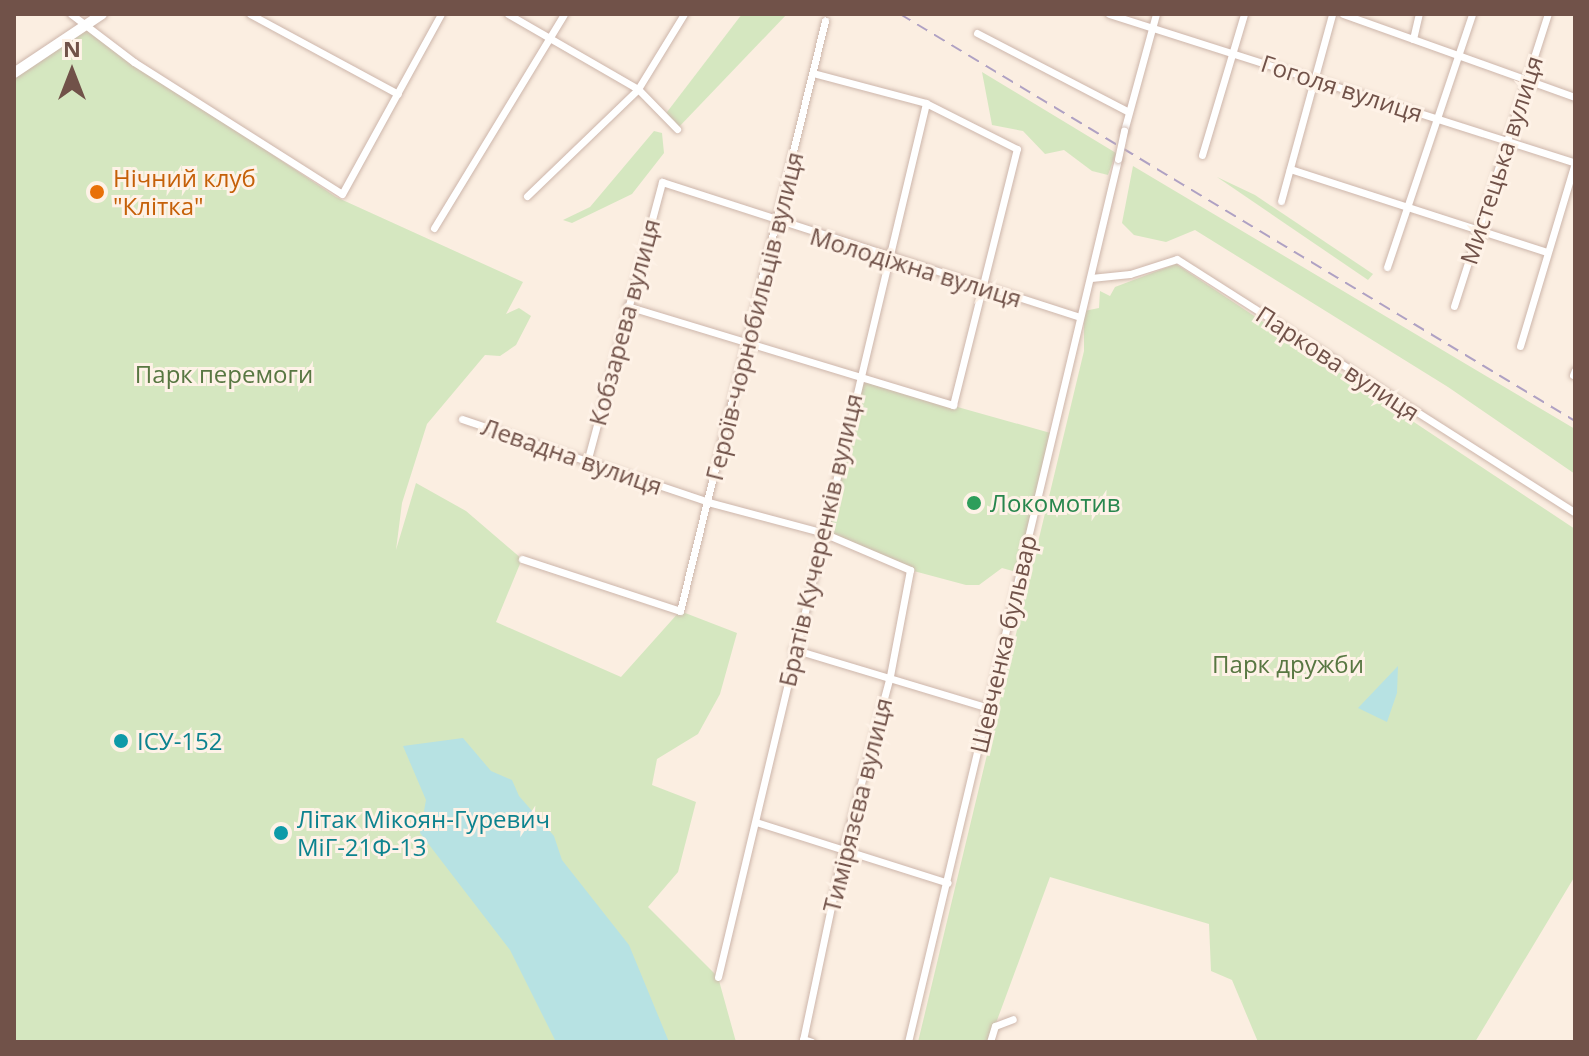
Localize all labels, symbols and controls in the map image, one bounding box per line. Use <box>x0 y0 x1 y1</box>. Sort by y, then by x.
north arrow <box>32 32 112 112</box>
text: N <box>63 33 81 63</box>
street label: Гоголя вулиця <box>1258 48 1426 128</box>
street label: Мистецька вулиця <box>1454 52 1548 268</box>
street label: Героїв-чорнобильців вулиця <box>699 149 809 483</box>
place label: Нічний клуб "Клітка" <box>113 164 256 220</box>
marker: Нічний клуб "Клітка" <box>88 183 106 201</box>
street label: Кобзарева вулиця <box>583 215 665 429</box>
street label: Молодіжна вулиця <box>807 221 1025 313</box>
street label: Паркова вулиця <box>1251 300 1425 426</box>
park label: Парк перемоги <box>135 360 313 388</box>
street label: Братів Кучеренків вулиця <box>772 391 868 689</box>
street label: Левадна вулиця <box>478 412 666 500</box>
place label: Локомотив <box>990 489 1121 517</box>
marker: Локомотив <box>965 494 983 512</box>
street label: Шевченка бульвар <box>964 532 1042 756</box>
park label: Парк дружби <box>1212 650 1364 678</box>
street label: Тимірязєва вулиця <box>816 695 898 915</box>
place label: ІСУ-152 <box>137 727 223 755</box>
marker: ІСУ-152 <box>112 732 130 750</box>
place label: Літак Мікоян-Гуревич МiГ-21Ф-13 <box>297 805 550 861</box>
marker: Літак Мікоян-Гуревич МiГ-21Ф-13 <box>272 824 290 842</box>

